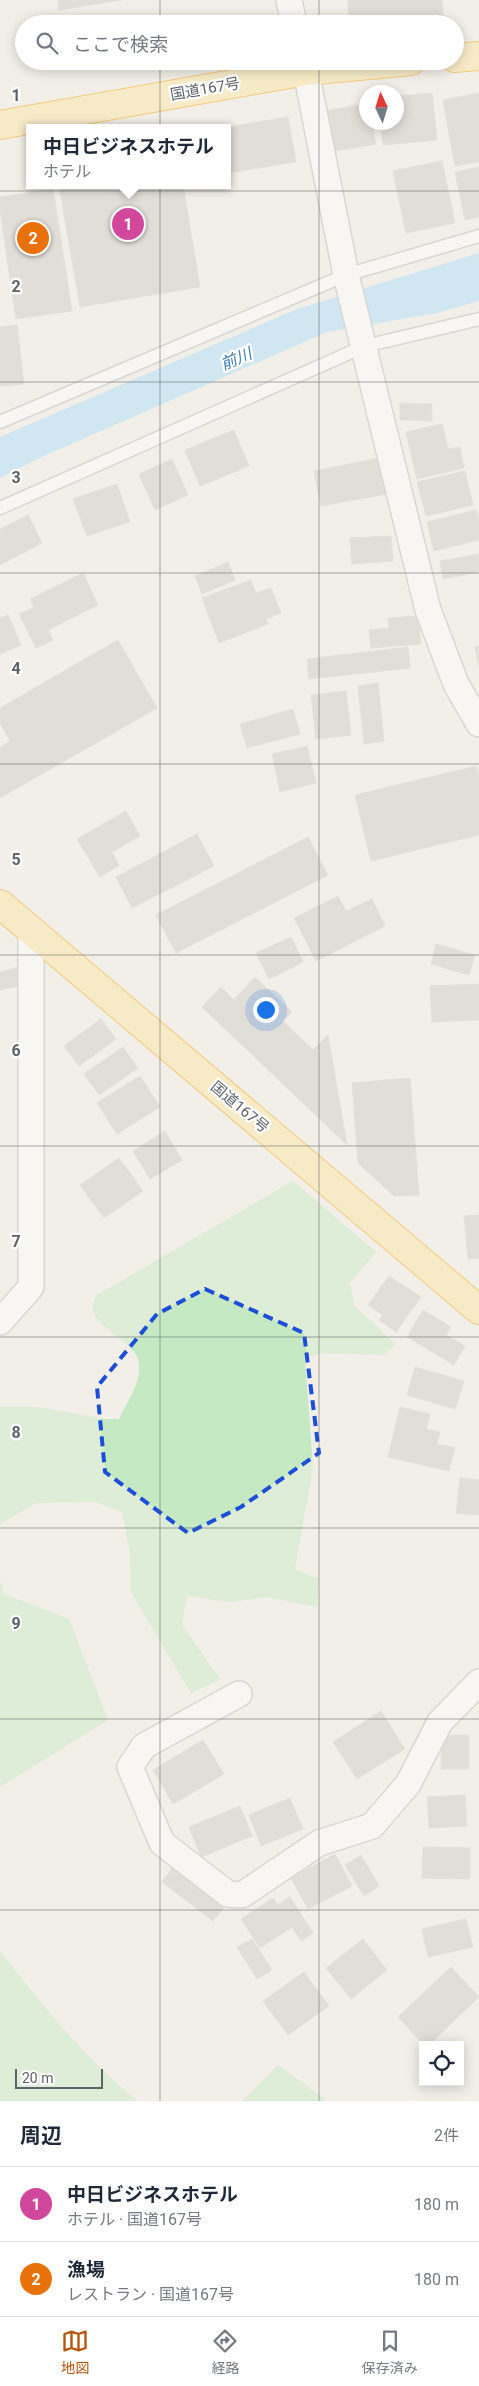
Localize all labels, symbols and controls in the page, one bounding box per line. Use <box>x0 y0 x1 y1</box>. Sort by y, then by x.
search box <box>15 15 464 70</box>
icon: search <box>33 29 61 57</box>
text: ここで検索 <box>73 33 168 56</box>
street label: 国道167号 <box>169 74 241 104</box>
north arrow <box>359 85 404 130</box>
text: 1 <box>11 86 21 105</box>
popup <box>26 124 231 189</box>
text: 中日ビジネスホテル <box>43 135 214 158</box>
text: ホテル <box>43 162 91 181</box>
pin: 1 <box>112 205 144 243</box>
pin: 2 <box>17 219 49 257</box>
text: 2 <box>11 277 21 296</box>
water label: 前川 <box>218 343 256 374</box>
text: 3 <box>11 468 21 487</box>
text: 4 <box>11 659 21 678</box>
text: 5 <box>11 850 21 869</box>
your location <box>253 997 279 1023</box>
text: 6 <box>11 1041 21 1060</box>
street label: 国道167号 <box>207 1078 273 1136</box>
text: 7 <box>11 1232 21 1251</box>
text: 8 <box>11 1423 21 1442</box>
text: 9 <box>11 1614 21 1633</box>
map controls <box>419 2041 464 2086</box>
button: locate <box>419 2041 464 2086</box>
scale bar <box>15 2066 102 2089</box>
text: 20 m <box>22 2070 54 2086</box>
text: 周辺 <box>20 2124 62 2148</box>
text: 2件 <box>434 2126 459 2145</box>
text: 中日ビジネスホテル <box>67 2183 238 2206</box>
text: 1 <box>31 2195 41 2214</box>
text: 180 m <box>414 2195 459 2214</box>
text: ホテル · 国道167号 <box>67 2210 202 2229</box>
text: 漁場 <box>67 2258 105 2281</box>
text: 2 <box>31 2270 41 2289</box>
text: 180 m <box>414 2270 459 2289</box>
text: レストラン · 国道167号 <box>67 2285 234 2304</box>
tab: 地図 <box>61 2327 89 2377</box>
tab: 経路 <box>211 2327 239 2377</box>
tab: 保存済み <box>362 2327 418 2377</box>

